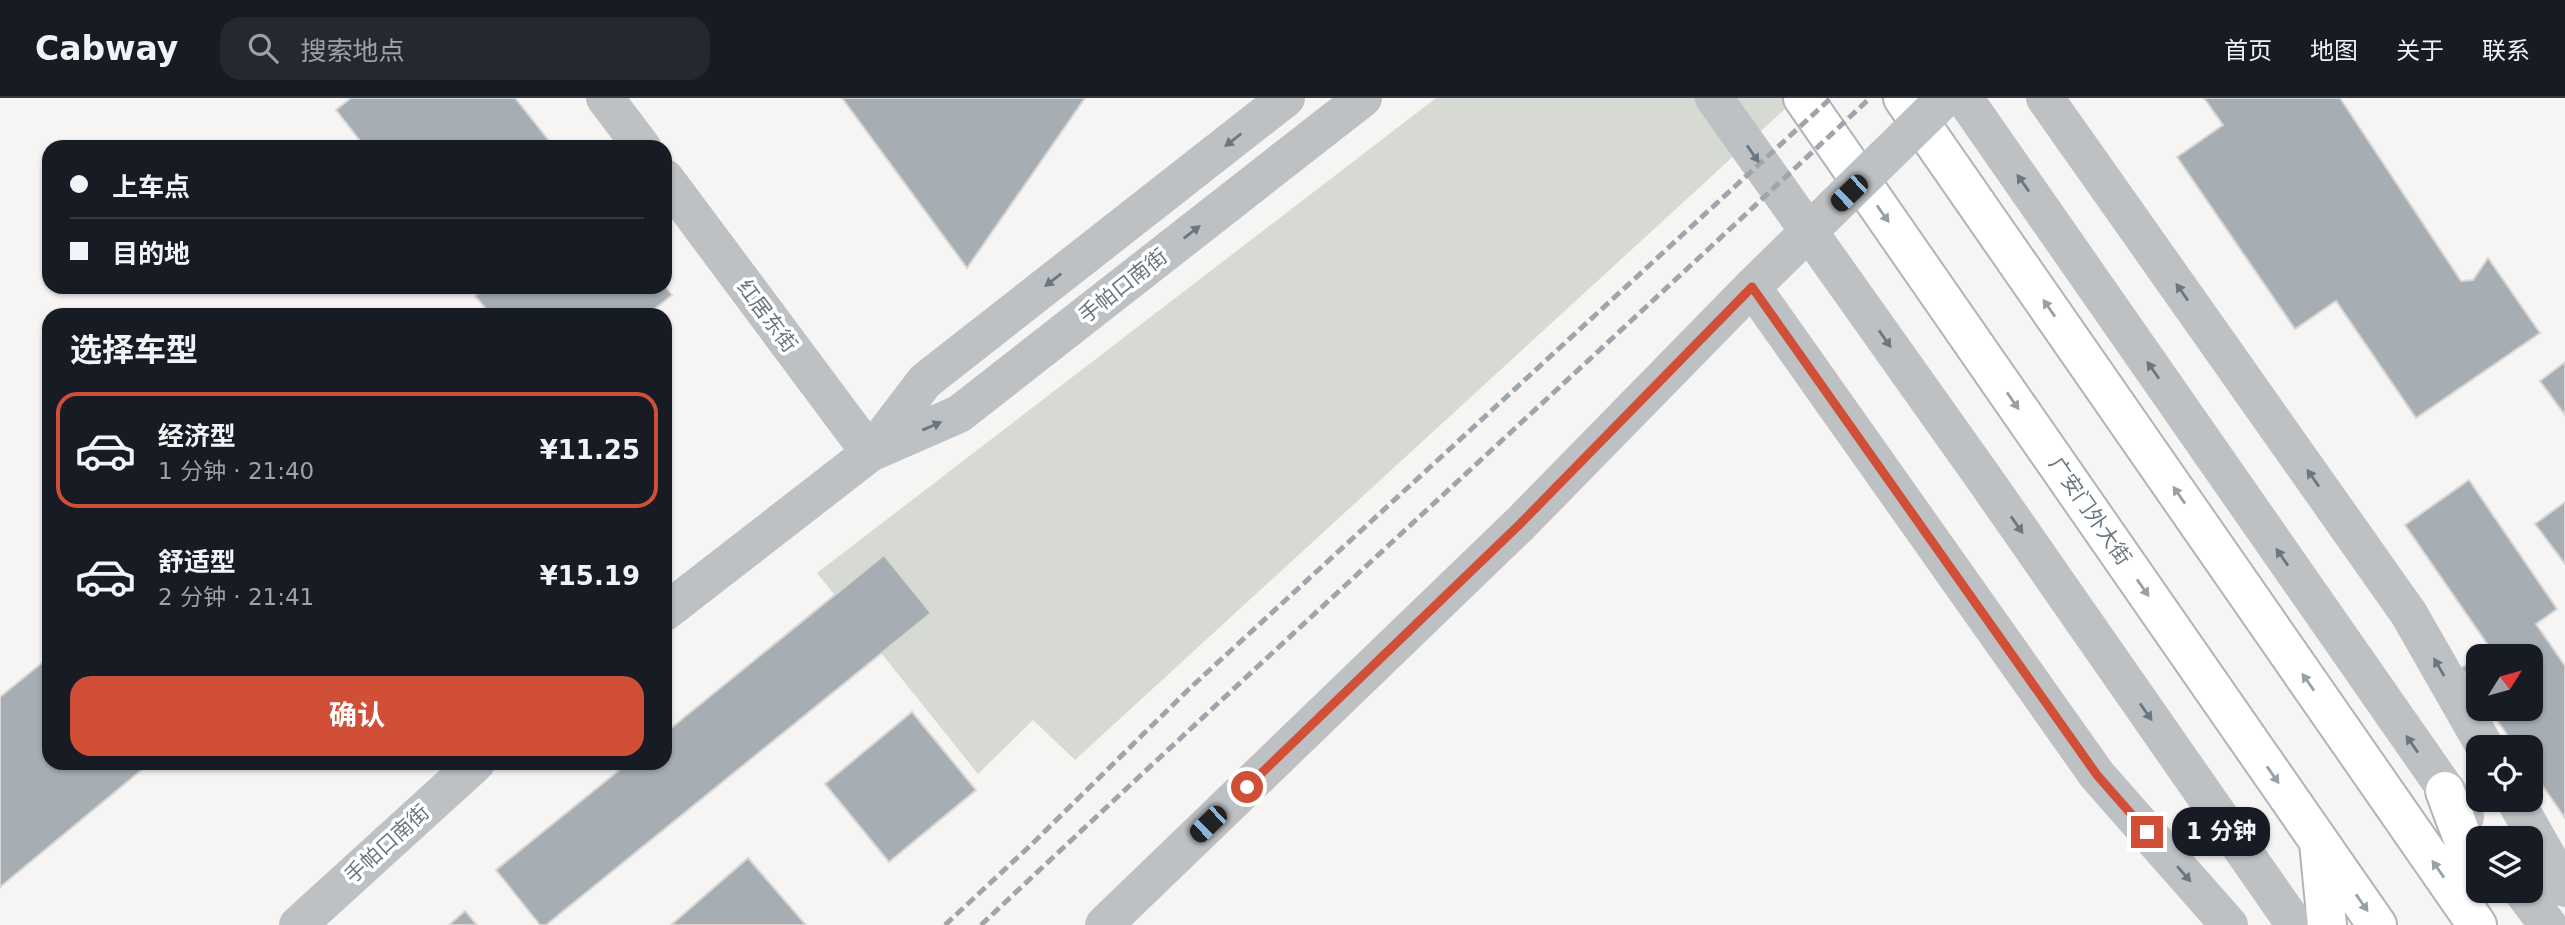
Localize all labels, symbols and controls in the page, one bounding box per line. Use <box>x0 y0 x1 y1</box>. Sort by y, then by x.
search box <box>220 17 710 80</box>
text: Cabway <box>35 29 178 68</box>
icon: search <box>244 29 282 67</box>
text: 搜索地点 <box>300 36 404 66</box>
text: 首页 <box>2224 37 2272 65</box>
text: 地图 <box>2310 37 2358 65</box>
text: 关于 <box>2396 37 2444 65</box>
text: 联系 <box>2482 37 2530 65</box>
one-way arrow <box>1224 133 1242 148</box>
one-way arrow <box>1746 145 1760 163</box>
car <box>1827 171 1872 215</box>
text: 上车点 <box>112 172 190 202</box>
one-way arrow <box>2016 174 2030 192</box>
one-way arrow <box>1876 205 1890 223</box>
one-way arrow <box>1183 224 1201 239</box>
text: 目的地 <box>112 239 190 269</box>
street label: 手帕口南街 <box>1074 244 1172 328</box>
one-way arrow <box>1045 273 1063 288</box>
street label: 红居东街 <box>732 275 802 357</box>
one-way arrow <box>2175 283 2189 301</box>
one-way arrow <box>2042 299 2056 317</box>
one-way arrow <box>1878 330 1892 348</box>
text: 选择车型 <box>70 331 198 369</box>
one-way arrow <box>2146 361 2160 379</box>
one-way arrow <box>2006 392 2020 410</box>
icon: car <box>74 419 137 482</box>
one-way arrow <box>922 420 943 431</box>
text: 经济型 <box>158 421 236 451</box>
text: ¥11.25 <box>540 435 640 465</box>
street label: 广安门外大街 <box>2044 453 2136 569</box>
text: 1 分钟 · 21:40 <box>158 458 314 484</box>
one-way arrow <box>2306 469 2320 487</box>
one-way arrow <box>2172 486 2186 504</box>
one-way arrow <box>2010 516 2024 534</box>
icon: car <box>74 545 137 608</box>
text: 舒适型 <box>158 547 236 577</box>
one-way arrow <box>2275 548 2289 566</box>
text: ¥15.19 <box>540 561 640 591</box>
one-way arrow <box>2136 579 2150 597</box>
text: 2 分钟 · 21:41 <box>158 584 314 610</box>
north arrow <box>2466 644 2543 721</box>
map controls <box>2466 644 2543 903</box>
one-way arrow <box>2433 657 2445 676</box>
one-way arrow <box>2301 673 2315 691</box>
button: 确认 <box>70 676 644 756</box>
one-way arrow <box>2139 703 2153 721</box>
one-way arrow <box>2405 735 2419 753</box>
button: locate <box>2466 735 2543 812</box>
one-way arrow <box>2266 766 2280 784</box>
route start <box>1231 771 1263 803</box>
street label: 手帕口南街 <box>340 800 434 888</box>
car <box>1186 802 1231 846</box>
callout: 1 分钟 <box>2172 808 2270 856</box>
route end <box>2131 816 2163 848</box>
text: 1 分钟 <box>2186 818 2256 844</box>
button: layers <box>2466 826 2543 903</box>
one-way arrow <box>2431 860 2445 878</box>
one-way arrow <box>2176 865 2192 882</box>
one-way arrow <box>2355 894 2369 912</box>

